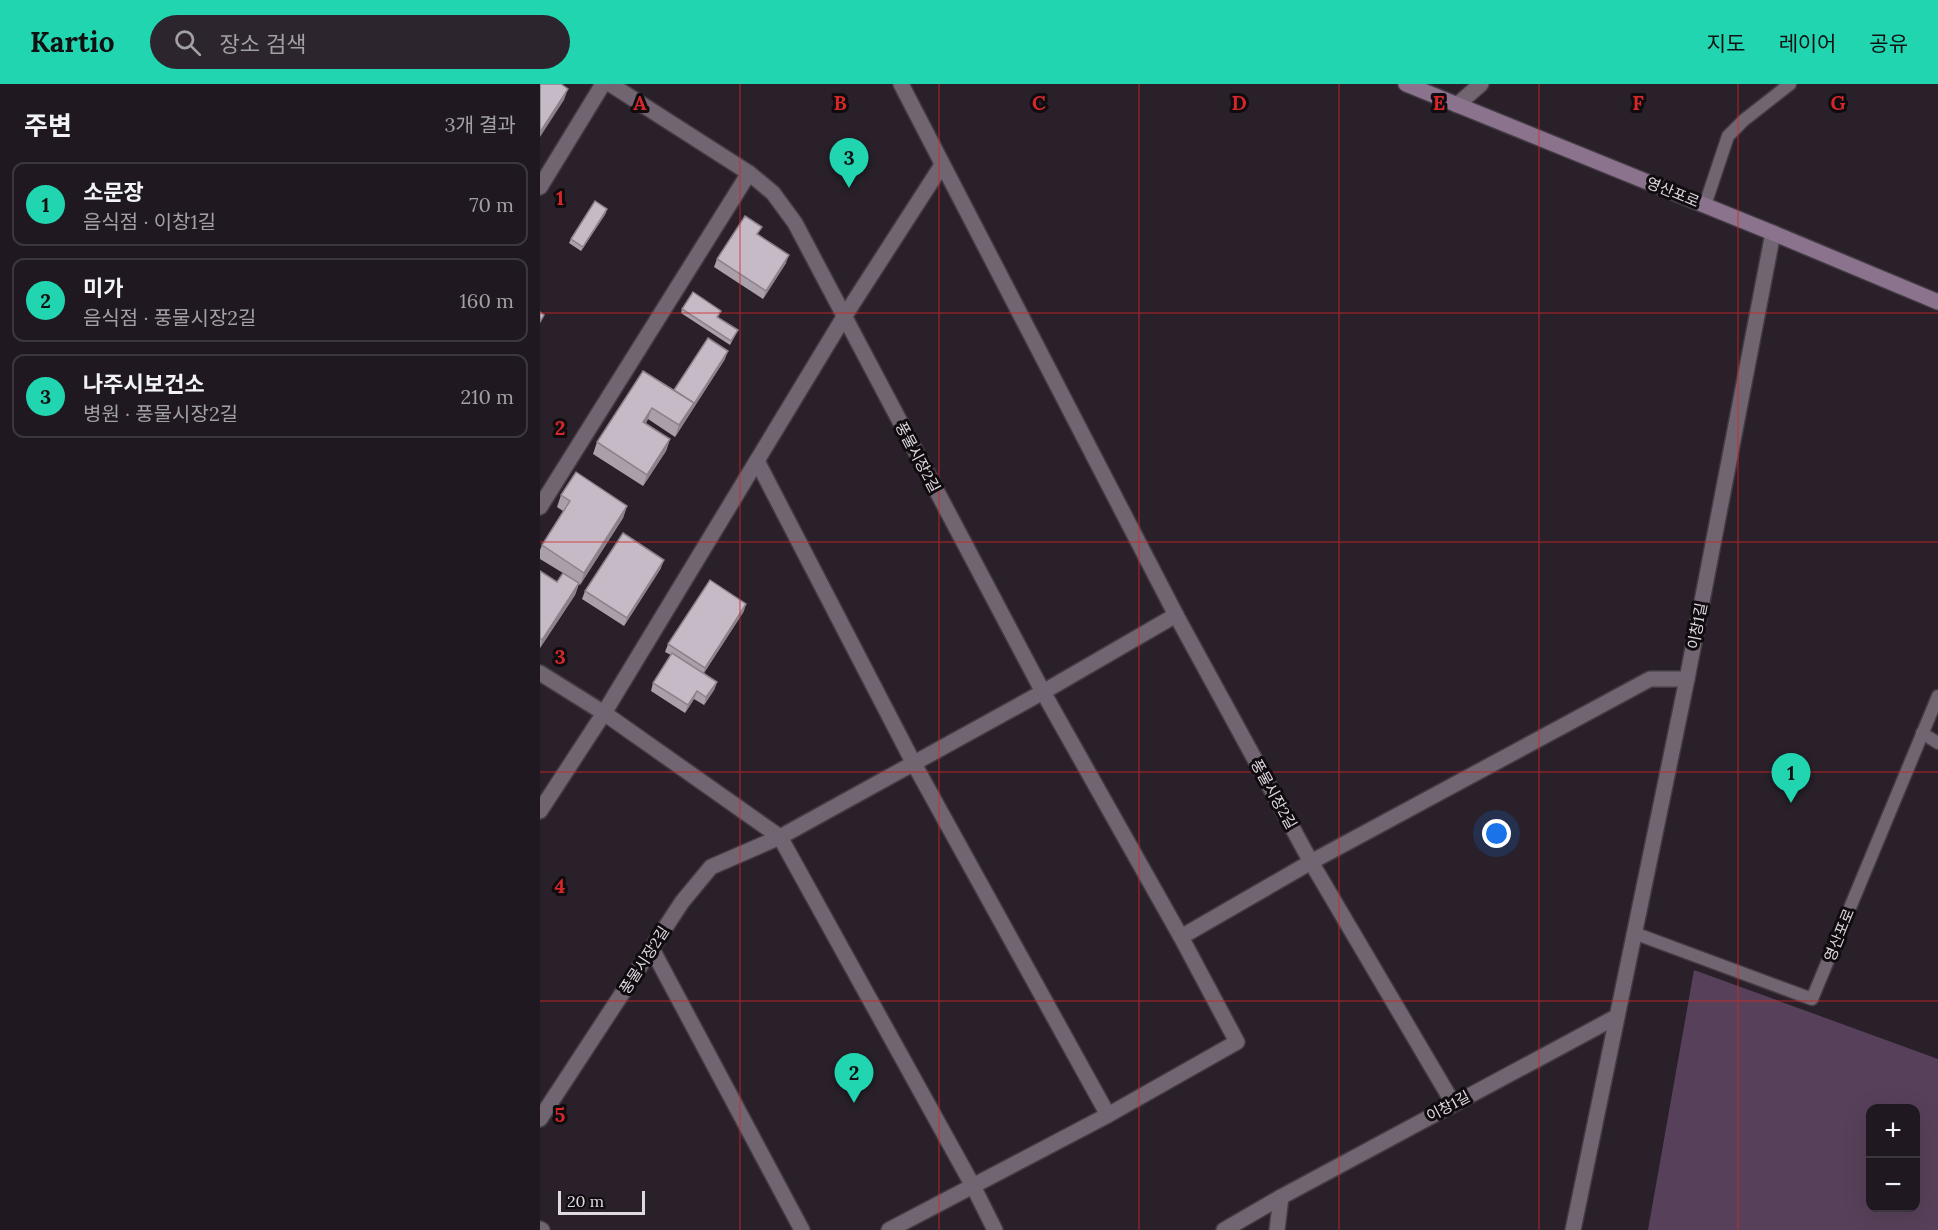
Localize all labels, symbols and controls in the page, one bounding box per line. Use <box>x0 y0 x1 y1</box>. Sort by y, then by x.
search box <box>150 15 570 69</box>
text: Kartio <box>30 24 114 60</box>
icon: search <box>171 26 204 59</box>
text: 장소 검색 <box>219 30 306 58</box>
text: 지도 <box>1707 30 1745 57</box>
text: 레이어 <box>1778 30 1836 57</box>
text: 공유 <box>1869 30 1908 57</box>
text: A <box>633 90 647 115</box>
text: B <box>833 90 847 115</box>
text: C <box>1032 90 1046 115</box>
text: D <box>1231 90 1247 115</box>
text: E <box>1433 90 1445 115</box>
text: F <box>1632 90 1644 115</box>
text: G <box>1830 90 1846 115</box>
text: 주변 <box>24 109 72 142</box>
text: 3개 결과 <box>444 112 516 137</box>
pin: 3 <box>830 138 868 188</box>
street label: 영산포로 <box>1644 173 1702 211</box>
text: 소문장 <box>83 178 144 206</box>
text: 1 <box>556 185 564 210</box>
text: 1 <box>41 192 50 217</box>
text: 70 m <box>469 192 514 217</box>
text: 음식점 · 이창1길 <box>83 209 216 234</box>
text: 미가 <box>83 274 123 302</box>
text: 2 <box>40 288 51 313</box>
text: 160 m <box>460 288 514 313</box>
text: 음식점 · 풍물시장2길 <box>83 305 256 330</box>
text: 나주시보건소 <box>83 370 204 398</box>
text: 3 <box>40 384 51 409</box>
text: 210 m <box>460 384 514 409</box>
text: 병원 · 풍물시장2길 <box>83 401 238 426</box>
text: 2 <box>555 415 565 440</box>
street label: 풍물시장2길 <box>892 419 944 495</box>
street label: 이창1길 <box>1683 601 1711 651</box>
text: 3 <box>554 644 566 669</box>
pin: 1 <box>1772 754 1810 803</box>
street label: 풍물시장2길 <box>1247 756 1301 832</box>
your location <box>1482 819 1511 848</box>
text: 4 <box>555 873 566 898</box>
street label: 영산포로 <box>1820 906 1858 964</box>
street label: 풍물시장2길 <box>615 923 673 997</box>
pin: 2 <box>834 1054 874 1103</box>
street label: 이창1길 <box>1423 1087 1473 1125</box>
text: 5 <box>555 1102 566 1127</box>
map controls <box>1866 1104 1920 1212</box>
button: + <box>1866 1104 1920 1158</box>
button: − <box>1866 1158 1920 1212</box>
scale bar <box>558 1188 645 1216</box>
text: 20 m <box>567 1191 604 1211</box>

